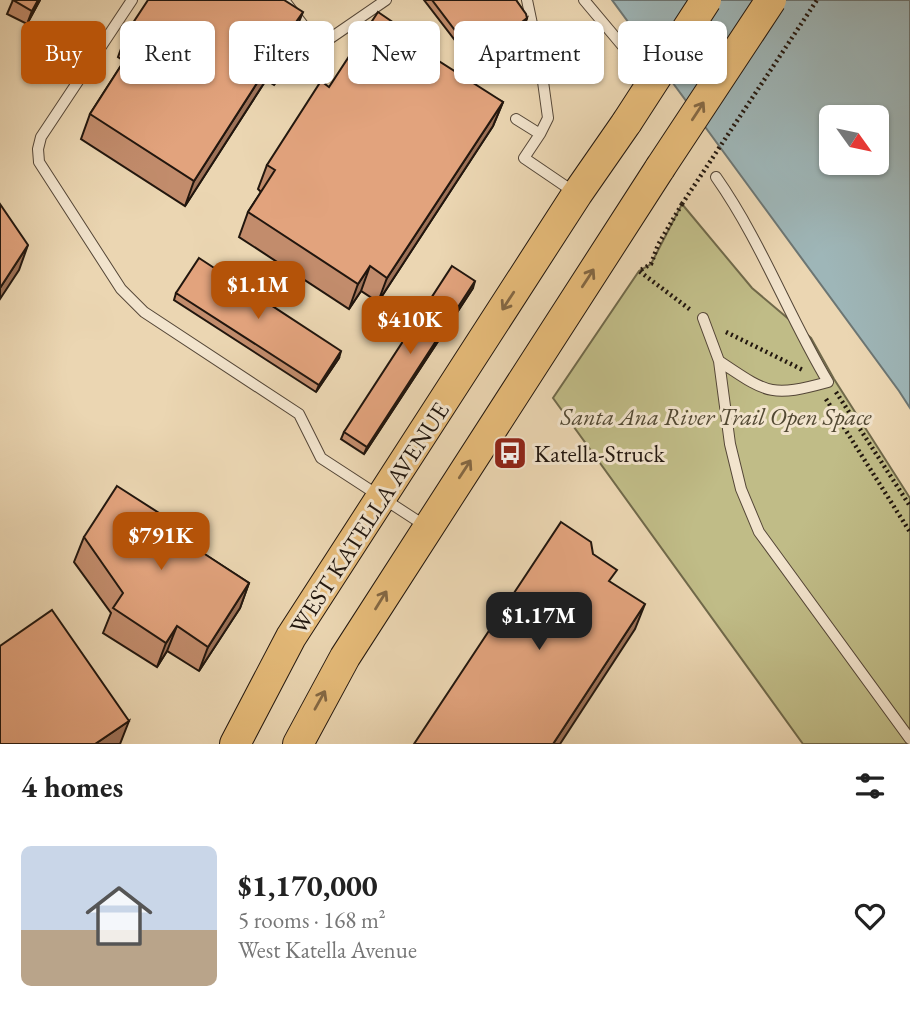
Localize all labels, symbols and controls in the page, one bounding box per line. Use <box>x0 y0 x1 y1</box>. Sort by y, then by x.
chip: Buy <box>21 21 106 84</box>
chip: Rent <box>120 21 215 84</box>
chip: Filters <box>229 21 334 84</box>
chip: New <box>348 21 440 84</box>
chip: Apartment <box>454 21 604 84</box>
chip: House <box>618 21 727 84</box>
one-way arrow <box>691 102 705 121</box>
north arrow <box>819 105 889 175</box>
map controls <box>819 105 889 175</box>
pin: $1.1M <box>209 262 307 321</box>
text: $1.1M <box>227 269 289 299</box>
one-way arrow <box>582 269 596 289</box>
one-way arrow <box>501 291 515 311</box>
pin: $410K <box>361 296 459 356</box>
text: $410K <box>378 304 442 334</box>
street label: WEST KATELLA AVENUE <box>282 396 456 640</box>
park label: Santa Ana River Trail Open Space <box>559 401 872 432</box>
bus stop icon: Katella-Struck <box>491 434 529 472</box>
place label: Katella-Struck <box>534 438 666 469</box>
one-way arrow <box>458 460 472 480</box>
pin: $791K <box>112 512 210 572</box>
text: $791K <box>129 520 193 550</box>
one-way arrow <box>375 590 389 610</box>
pin: $1.17M <box>482 592 596 652</box>
text: $1.17M <box>502 600 576 630</box>
one-way arrow <box>314 690 327 711</box>
text: 4 homes <box>21 767 123 806</box>
icon: filters <box>851 767 889 805</box>
text: $1,170,000 <box>238 866 378 905</box>
icon: home <box>77 874 161 958</box>
icon: heart <box>851 897 889 935</box>
text: 5 rooms · 168 m² <box>238 905 386 935</box>
text: West Katella Avenue <box>238 935 417 965</box>

